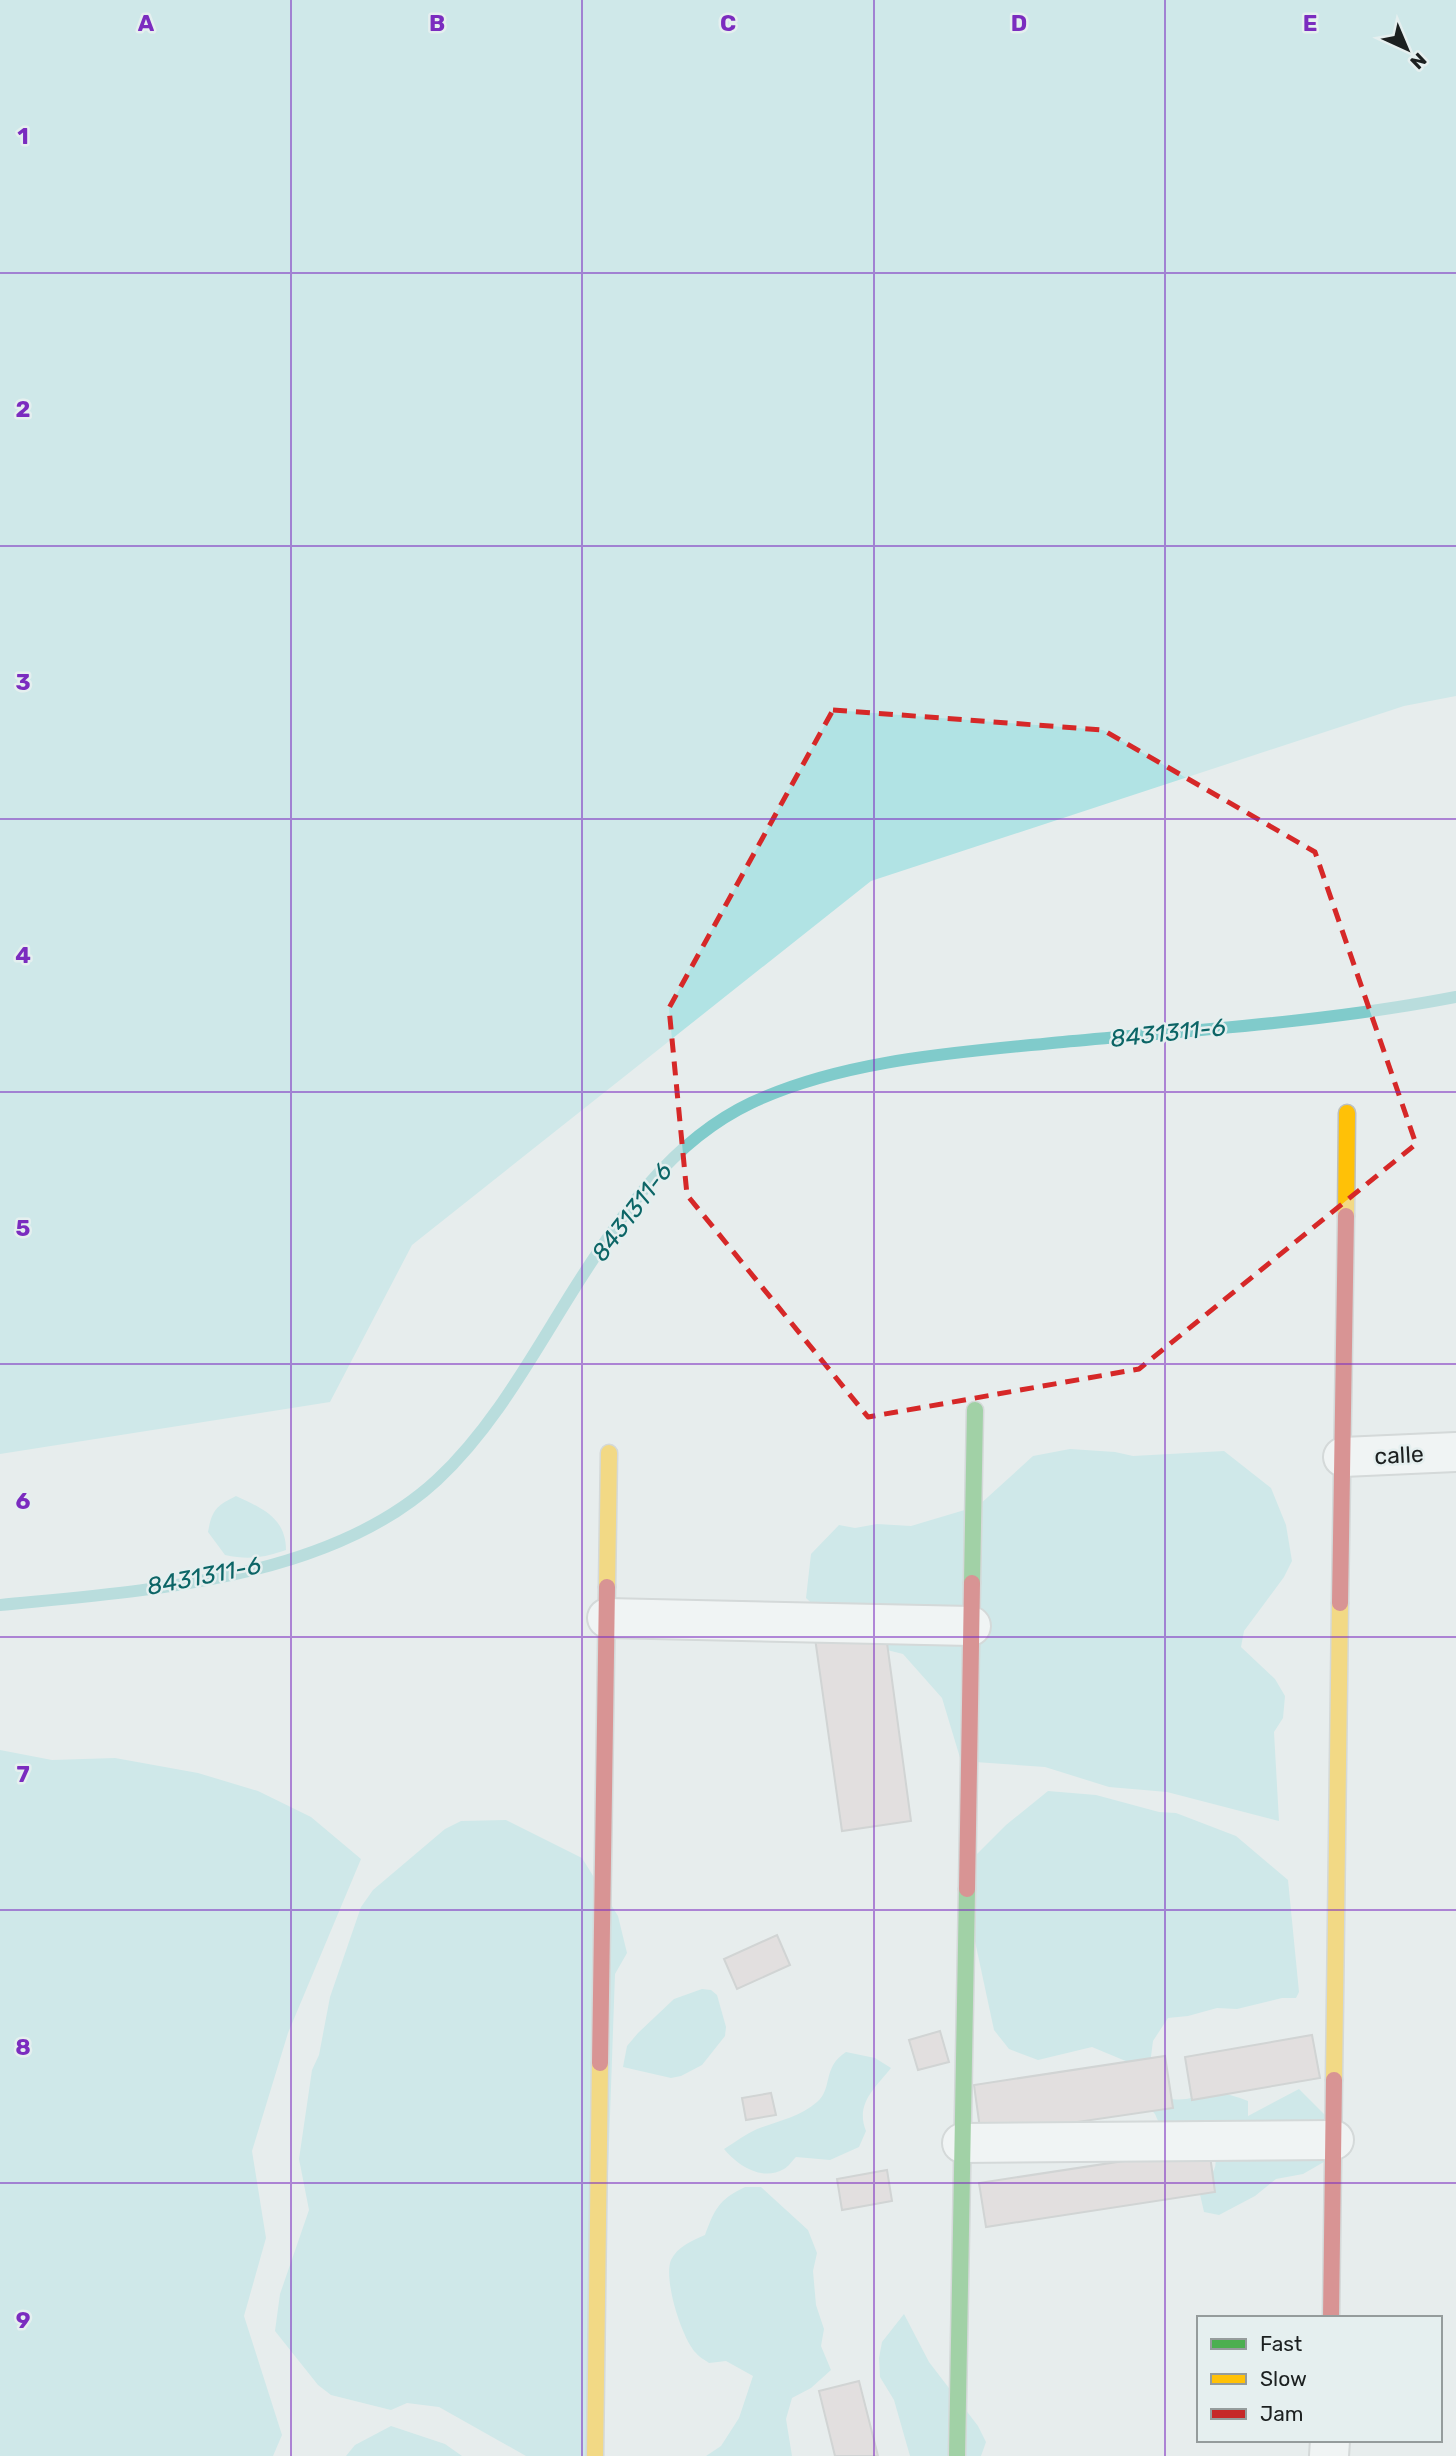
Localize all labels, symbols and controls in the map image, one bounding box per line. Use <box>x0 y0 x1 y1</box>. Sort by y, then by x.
text: A <box>138 9 155 37</box>
text: B <box>429 9 445 37</box>
text: C <box>720 9 736 37</box>
text: D <box>1011 9 1027 37</box>
text: E <box>1303 9 1317 37</box>
north arrow <box>1372 14 1442 84</box>
text: N <box>1406 48 1431 74</box>
text: 1 <box>17 122 29 150</box>
text: 2 <box>16 395 30 423</box>
text: 3 <box>15 668 31 696</box>
text: 4 <box>15 941 31 969</box>
water label: 8431311-6 <box>1109 1013 1227 1053</box>
water label: 8431311-6 <box>586 1157 678 1267</box>
text: 5 <box>16 1214 31 1242</box>
street label: calle <box>1374 1440 1424 1470</box>
text: 6 <box>16 1487 31 1515</box>
water label: 8431311-6 <box>145 1551 263 1601</box>
text: 7 <box>16 1760 30 1788</box>
text: 8 <box>15 2033 31 2061</box>
text: 9 <box>16 2306 30 2334</box>
legend <box>1197 2316 1442 2442</box>
text: Fast <box>1260 2331 1302 2356</box>
text: Slow <box>1260 2366 1307 2391</box>
text: Jam <box>1260 2401 1304 2426</box>

